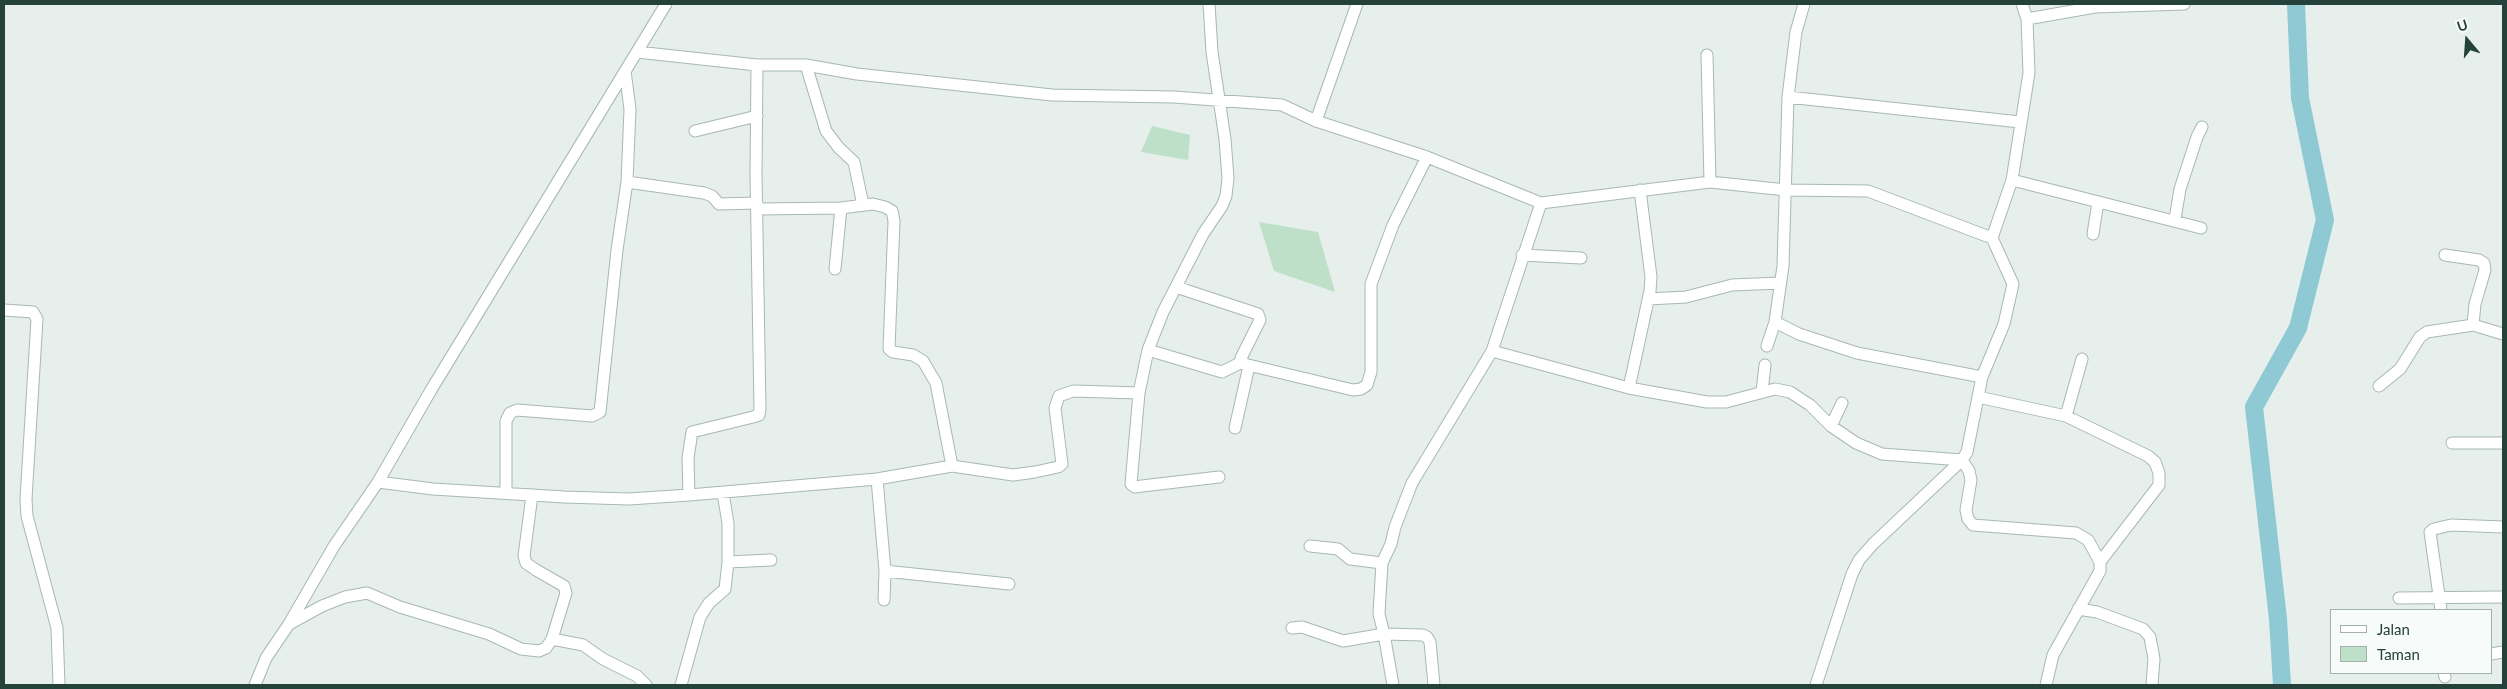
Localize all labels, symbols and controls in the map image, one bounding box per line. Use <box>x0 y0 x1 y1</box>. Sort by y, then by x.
north arrow <box>2442 15 2492 65</box>
text: U <box>2455 16 2470 35</box>
legend <box>2330 609 2492 674</box>
text: Jalan <box>2377 620 2410 638</box>
text: Taman <box>2377 645 2420 663</box>

